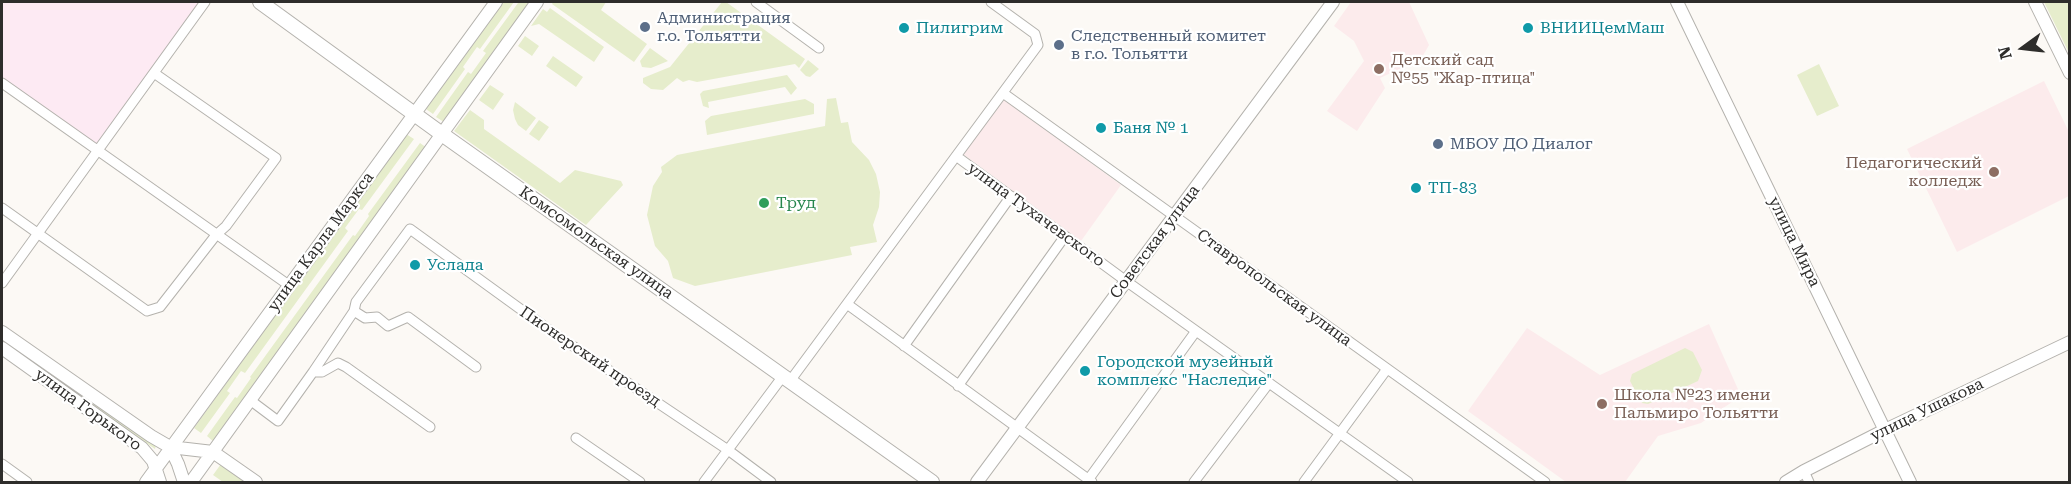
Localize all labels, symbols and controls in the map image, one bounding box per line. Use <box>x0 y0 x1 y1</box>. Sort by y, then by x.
place label: Администрация г.о. Тольятти <box>657 8 791 46</box>
place label: Пилигрим <box>916 18 1003 38</box>
place label: ВНИИЦемМаш <box>1540 18 1665 38</box>
north arrow <box>1993 18 2053 78</box>
marker: Администрация г.о. Тольятти <box>638 20 652 34</box>
marker: Пилигрим <box>897 21 911 35</box>
marker: ВНИИЦемМаш <box>1521 21 1535 35</box>
place label: Следственный комитет в г.о. Тольятти <box>1071 26 1266 64</box>
marker: Следственный комитет в г.о. Тольятти <box>1052 38 1066 52</box>
text: N <box>1994 44 2016 61</box>
place label: Детский сад №55 "Жар-птица" <box>1391 50 1535 88</box>
marker: Детский сад №55 "Жар-птица" <box>1372 62 1386 76</box>
place label: Баня № 1 <box>1113 118 1189 138</box>
marker: Баня № 1 <box>1094 121 1108 135</box>
place label: МБОУ ДО Диалог <box>1450 134 1593 154</box>
marker: МБОУ ДО Диалог <box>1431 137 1445 151</box>
place label: Педагогический колледж <box>1845 153 1982 191</box>
street label: улица Тухачевского <box>964 159 1108 271</box>
marker: Педагогический колледж <box>1987 165 2001 179</box>
street label: улица Карла Маркса <box>264 169 378 315</box>
place label: ТП-83 <box>1428 178 1477 198</box>
street label: Советская улица <box>1106 181 1204 303</box>
marker: ТП-83 <box>1409 181 1423 195</box>
street label: Комсомольская улица <box>515 182 677 304</box>
place label: Труд <box>776 193 816 213</box>
street label: улица Мира <box>1764 194 1824 290</box>
marker: Труд <box>757 196 771 210</box>
street label: Ставропольская улица <box>1193 225 1355 351</box>
place label: Услада <box>427 255 483 275</box>
marker: Услада <box>408 258 422 272</box>
street label: Пионерский проезд <box>516 303 664 411</box>
place label: Городской музейный комплекс "Наследие" <box>1097 352 1273 390</box>
marker: Городской музейный комплекс "Наследие" <box>1078 364 1092 378</box>
street label: улица Горького <box>31 365 145 455</box>
street label: улица Ушакова <box>1867 374 1987 446</box>
place label: Школа №23 имени Пальмиро Тольятти <box>1614 385 1779 423</box>
marker: Школа №23 имени Пальмиро Тольятти <box>1595 397 1609 411</box>

